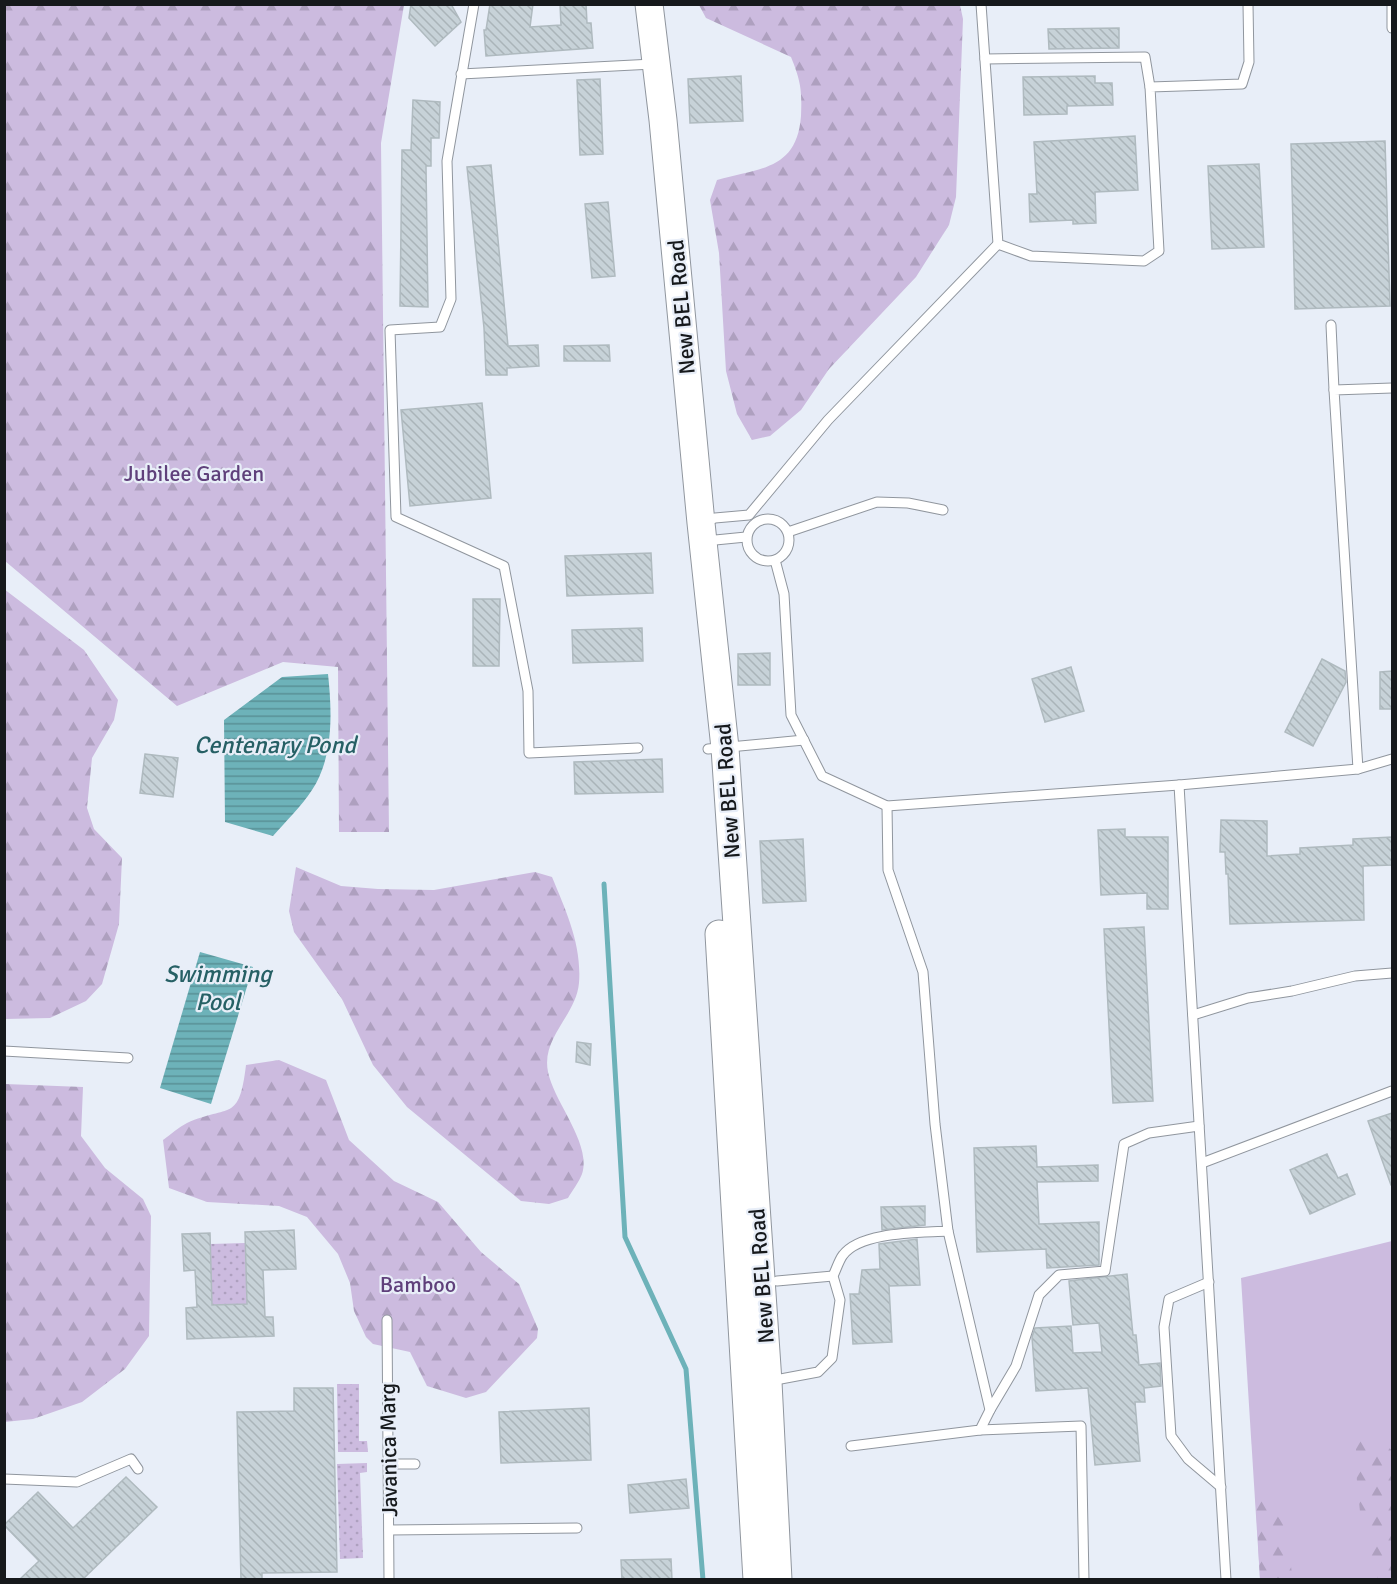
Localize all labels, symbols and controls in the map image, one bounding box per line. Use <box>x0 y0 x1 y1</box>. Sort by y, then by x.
street label: New BEL Road <box>662 238 701 376</box>
park label: Jubilee Garden <box>124 460 264 487</box>
street label: New BEL Road <box>709 722 746 859</box>
water label: Centenary Pond <box>194 730 359 760</box>
water label: Swimming Pool <box>164 959 274 1017</box>
street label: New BEL Road <box>743 1207 780 1344</box>
park label: Bamboo <box>380 1271 456 1298</box>
street label: Javanica Marg <box>374 1383 403 1517</box>

